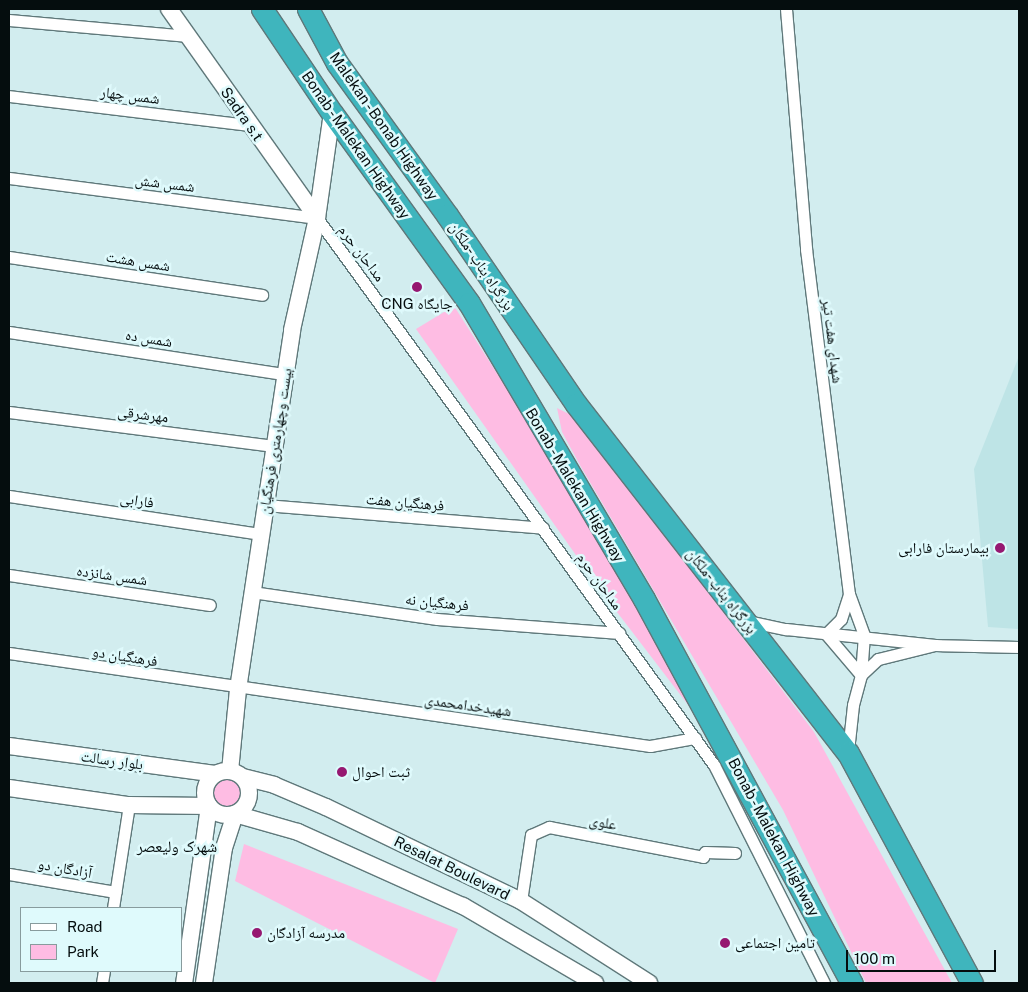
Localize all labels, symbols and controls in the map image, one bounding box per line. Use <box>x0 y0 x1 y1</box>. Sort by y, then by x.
street label: Malekan - Bonab Highway <box>325 47 443 205</box>
street label: Bonab - Malekan Highway <box>297 66 415 224</box>
street label: شمس چهار <box>99 82 161 108</box>
street label: Sadra s.t <box>217 84 267 144</box>
street label: شمس شش <box>134 170 196 196</box>
street label: بزرگراه بناب -ملکان <box>445 218 519 314</box>
street label: مداحان حرم <box>335 221 389 285</box>
street label: شمس هشت <box>105 247 171 275</box>
marker: CNG جایگاه <box>411 281 423 293</box>
place label: CNG جایگاه <box>381 295 453 313</box>
street label: شهدای هفت تیر <box>819 298 847 384</box>
street label: شمس ده <box>124 325 174 351</box>
street label: بیست وچهارمتری فرهنگیان <box>255 367 295 515</box>
street label: مهرشرقی <box>117 402 169 426</box>
street label: Bonab - Malekan Highway <box>521 403 629 567</box>
street label: فارابی <box>119 488 155 512</box>
street label: فرهنگیان هفت <box>365 490 445 514</box>
place label: بیمارستان فارابی <box>898 539 989 557</box>
marker: بیمارستان فارابی <box>993 541 1007 555</box>
street label: بزرگراه بناب -ملکان <box>683 544 761 638</box>
street label: مداحان حرم <box>573 549 627 613</box>
street label: شمس شانزده <box>76 561 148 589</box>
street label: فرهنگیان نه <box>404 590 470 614</box>
street label: فرهنگیان دو <box>91 642 159 670</box>
street label: شهیدخدامحمدی <box>423 690 513 720</box>
street label: بلوار رسالت <box>80 747 144 773</box>
street label: Bonab - Malekan Highway <box>724 753 824 921</box>
place label: ثبت احوال <box>352 763 410 781</box>
marker: ثبت احوال <box>336 766 348 778</box>
street label: علوی <box>588 811 618 833</box>
street label: Resalat Boulevard <box>391 832 513 904</box>
district label: شهرک ولیعصر <box>137 837 217 857</box>
street label: آزادگان دو <box>36 854 94 882</box>
legend <box>20 907 182 972</box>
text: Road <box>67 918 103 935</box>
place label: مدرسه آزادگان <box>267 924 345 942</box>
marker: مدرسه آزادگان <box>251 927 263 939</box>
place label: تامین اجتماعی <box>735 934 815 952</box>
marker: تامین اجتماعی <box>719 937 731 949</box>
scale bar <box>848 940 998 972</box>
text: Park <box>67 943 99 960</box>
text: 100 m <box>854 950 895 967</box>

